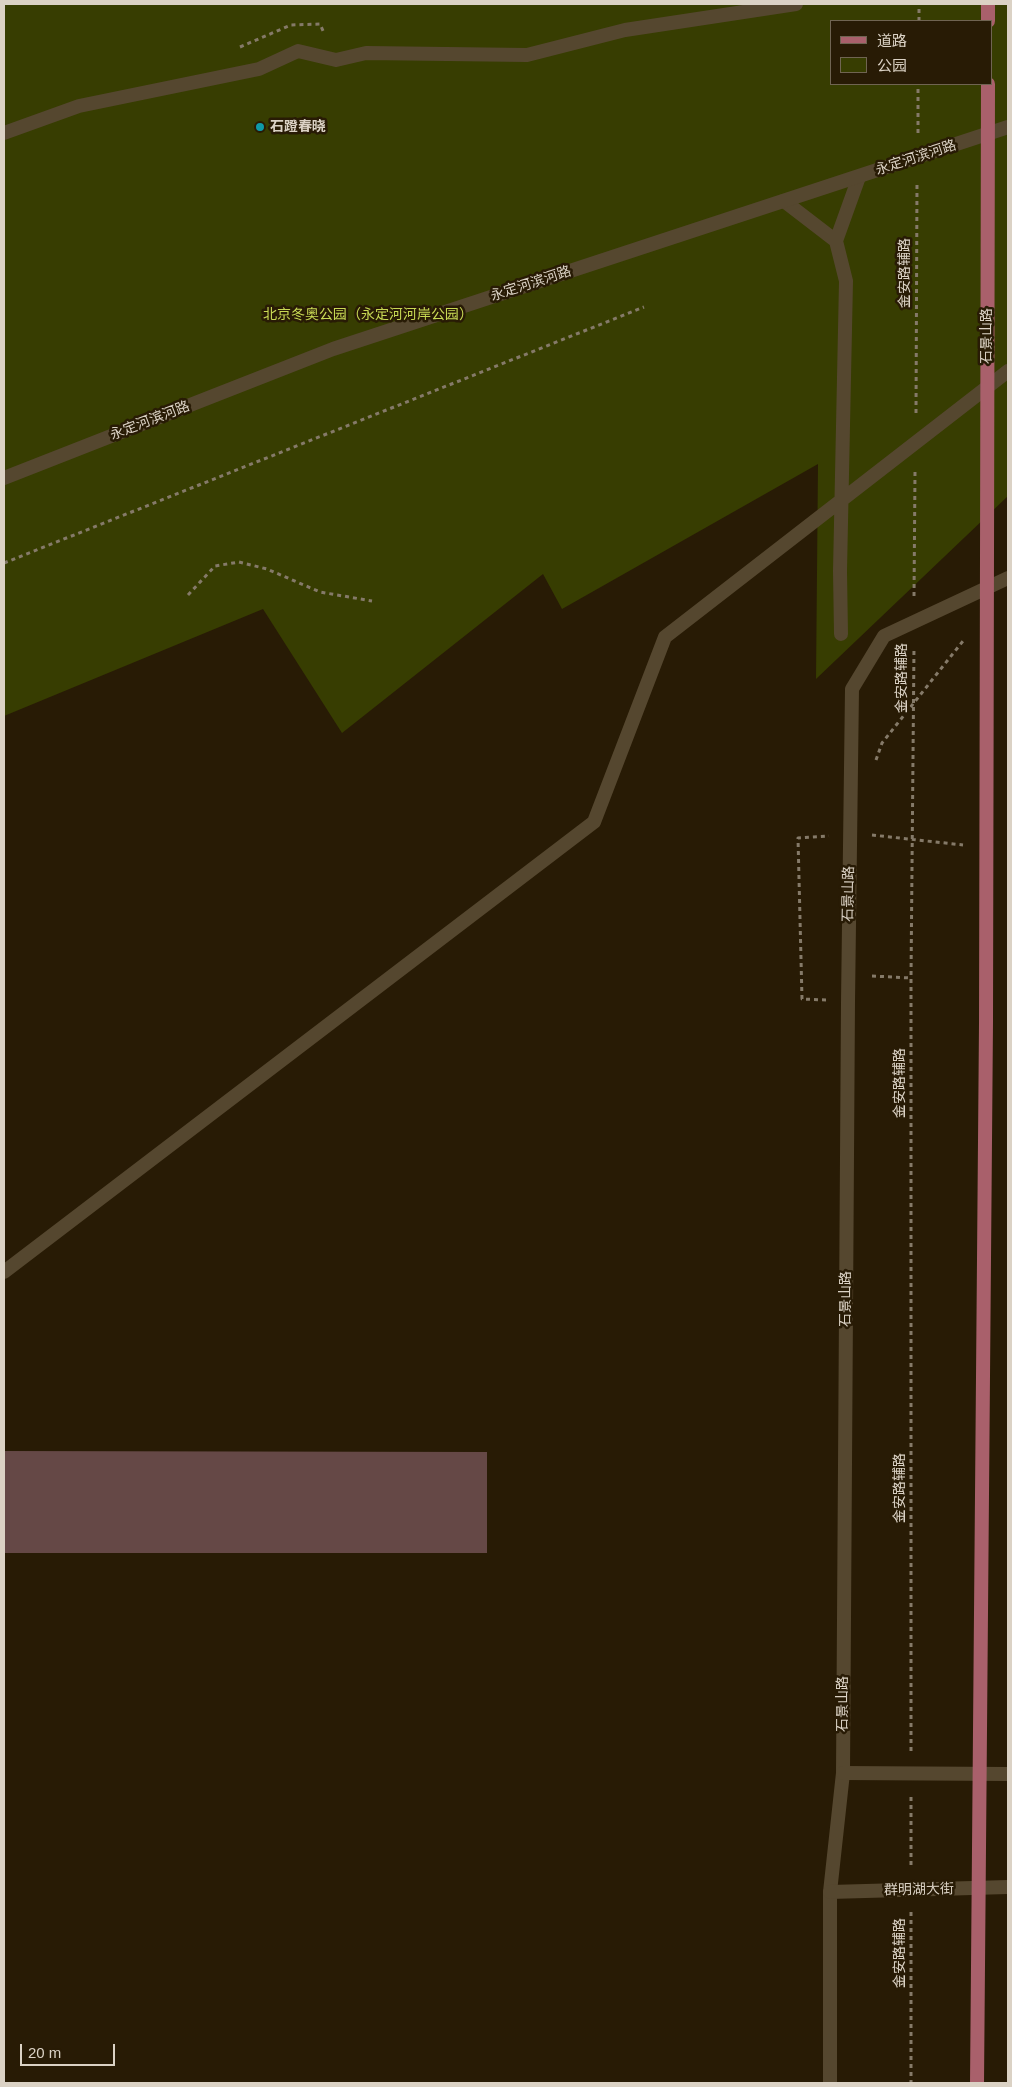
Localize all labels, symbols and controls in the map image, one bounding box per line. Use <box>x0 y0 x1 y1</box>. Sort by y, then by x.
legend <box>830 20 992 85</box>
text: 道路 <box>877 32 907 49</box>
text: 公园 <box>877 57 907 74</box>
place label: 石蹬春晓 <box>270 119 326 135</box>
marker: 石蹬春晓 <box>254 121 266 133</box>
street label: 永定河滨河路 <box>873 137 959 179</box>
street label: 金安路辅路 <box>897 238 913 308</box>
street label: 永定河滨河路 <box>488 263 574 305</box>
park label: 北京冬奥公园（永定河河岸公园） <box>263 307 473 323</box>
street label: 石景山路 <box>979 308 995 364</box>
street label: 永定河滨河路 <box>108 398 192 444</box>
street label: 金安路辅路 <box>894 643 910 713</box>
street label: 石景山路 <box>840 866 858 922</box>
street label: 金安路辅路 <box>892 1048 908 1118</box>
street label: 石景山路 <box>838 1271 854 1327</box>
street label: 金安路辅路 <box>892 1453 908 1523</box>
street label: 石景山路 <box>835 1676 851 1732</box>
street label: 群明湖大街 <box>884 1881 954 1899</box>
street label: 金安路辅路 <box>892 1918 908 1988</box>
scale bar <box>22 2034 118 2066</box>
text: 20 m <box>28 2044 61 2061</box>

